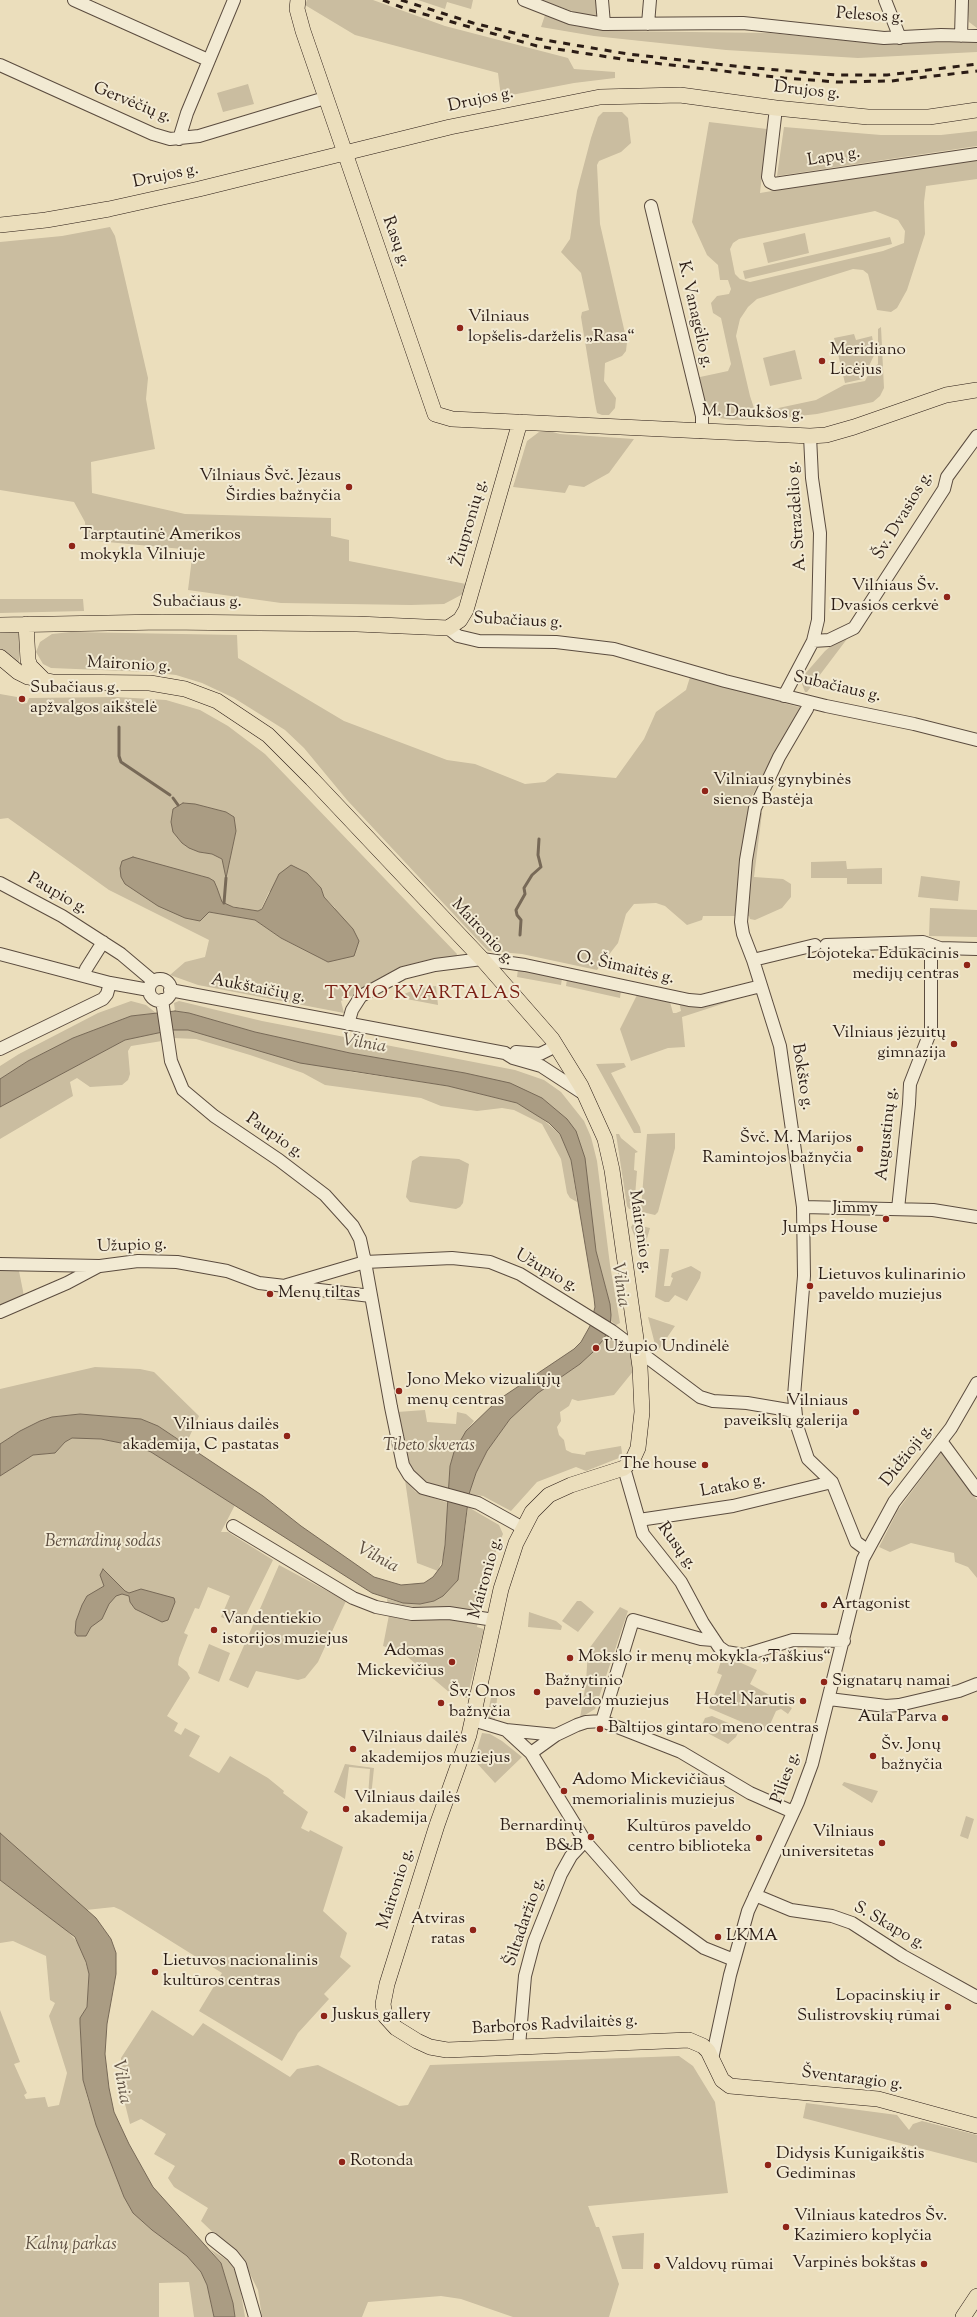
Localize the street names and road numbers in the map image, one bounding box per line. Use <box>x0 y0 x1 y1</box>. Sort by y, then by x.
street label: Pelesos g. <box>835 4 905 30</box>
street label: Drujos g. <box>773 78 841 106</box>
street label: Gervėčių g. <box>90 79 174 129</box>
street label: Drujos g. <box>446 84 516 118</box>
street label: Lapų g. <box>806 144 862 172</box>
street label: Drujos g. <box>131 160 201 194</box>
street label: Rasų g. <box>376 214 414 270</box>
street label: K. Vanagėlio g. <box>672 259 716 371</box>
street label: M. Daukšos g. <box>701 402 805 426</box>
street label: A. Strazdelio g. <box>784 460 812 572</box>
street label: Šv. Dvasios g. <box>870 468 938 564</box>
street label: Žiupronių g. <box>449 477 493 569</box>
street label: Subačiaus g. <box>152 593 242 613</box>
street label: Subačiaus g. <box>473 609 563 635</box>
street label: Maironio g. <box>86 654 172 678</box>
street label: Subačiaus g. <box>791 668 883 708</box>
street label: Paupio g. <box>23 870 91 920</box>
street label: Maironio g. <box>446 895 518 971</box>
street label: O. Šimaitės g. <box>574 948 676 990</box>
street label: Aukštaičių g. <box>209 971 307 1009</box>
street label: Bokšto g. <box>786 1042 816 1112</box>
street label: Augustinų g. <box>873 1086 903 1182</box>
street label: Paupio g. <box>241 1110 307 1164</box>
street label: Maironio g. <box>623 1189 655 1275</box>
street label: Užupio g. <box>97 1236 167 1258</box>
street label: Užupio g. <box>511 1246 581 1298</box>
street label: Didžioji g. <box>877 1421 939 1491</box>
street label: Latako g. <box>699 1471 767 1503</box>
street label: Rusų g. <box>652 1519 700 1575</box>
street label: Maironio g. <box>466 1535 508 1621</box>
street label: Pilies g. <box>768 1749 806 1807</box>
street label: Maironio g. <box>374 1846 420 1932</box>
street label: Šiltadaržio g. <box>501 1875 551 1969</box>
street label: S. Skapo g. <box>849 1898 929 1956</box>
street label: Barboros Radvilaitės g. <box>472 2011 638 2041</box>
street label: Šventaragio g. <box>800 2064 904 2096</box>

